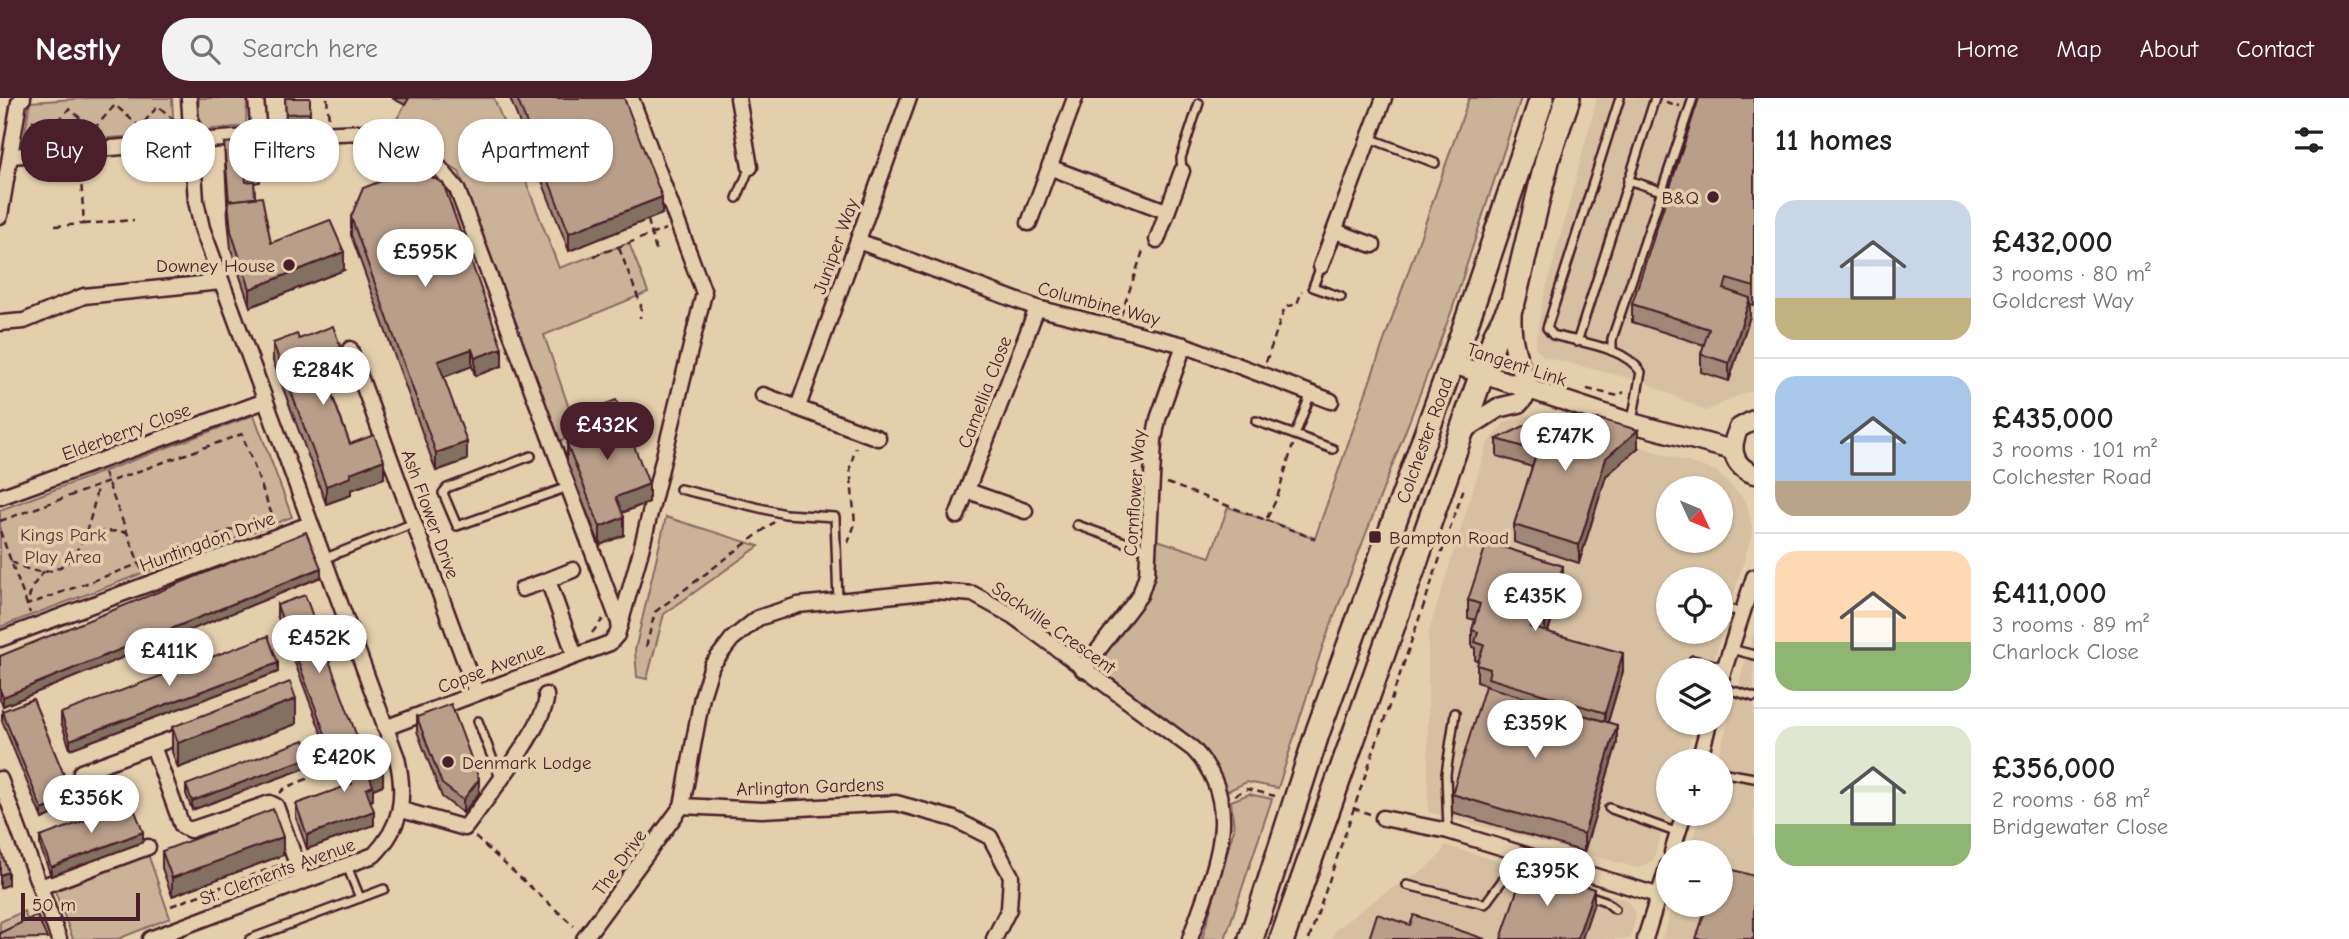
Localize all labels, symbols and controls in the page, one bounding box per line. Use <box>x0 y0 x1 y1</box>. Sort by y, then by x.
search box <box>162 18 652 81</box>
text: Nestly <box>35 30 120 68</box>
icon: search <box>186 30 224 68</box>
text: Search here <box>242 34 378 64</box>
text: Home <box>1957 35 2018 63</box>
text: Map <box>2056 35 2102 63</box>
text: About <box>2140 35 2198 63</box>
text: Contact <box>2236 35 2314 63</box>
chip: Buy <box>21 119 107 182</box>
chip: Rent <box>121 119 215 182</box>
chip: Filters <box>229 119 339 182</box>
chip: New <box>353 119 444 182</box>
chip: Apartment <box>458 119 613 182</box>
icon: filters <box>2290 121 2328 159</box>
text: 11 homes <box>1775 123 1892 158</box>
place label: B&Q <box>1662 187 1699 209</box>
marker: B&Q <box>1705 189 1721 205</box>
street label: Juniper Way <box>808 195 864 297</box>
text: £432,000 <box>1992 225 2113 260</box>
icon: home <box>1831 228 1915 312</box>
pin: £595K <box>376 230 474 289</box>
text: £595K <box>393 238 457 265</box>
place label: Downey House <box>156 255 275 277</box>
marker: Downey House <box>281 257 297 273</box>
text: 3 rooms · 80 m² <box>1992 260 2151 287</box>
street label: Columbine Way <box>1035 277 1163 331</box>
text: Goldcrest Way <box>1992 287 2134 314</box>
street label: Camellia Close <box>953 333 1016 452</box>
street label: Tangent Link <box>1464 338 1570 392</box>
pin: £284K <box>274 348 372 407</box>
text: £284K <box>292 356 354 383</box>
street label: Colchester Road <box>1392 375 1458 506</box>
street label: Elderberry Close <box>59 398 194 465</box>
text: £435,000 <box>1992 401 2114 436</box>
pin: £432K <box>558 402 656 462</box>
icon: home <box>1831 404 1915 488</box>
text: £432K <box>576 411 638 438</box>
pin: £747K <box>1516 414 1614 473</box>
text: £747K <box>1536 422 1594 449</box>
street label: Cornflower Way <box>1120 428 1150 557</box>
text: 3 rooms · 101 m² <box>1992 436 2157 463</box>
street label: Ash Flower Drive <box>396 447 464 582</box>
text: Colchester Road <box>1992 463 2152 490</box>
north arrow <box>1656 476 1732 553</box>
map controls <box>1656 476 1733 917</box>
street label: Huntingdon Drive <box>137 507 278 577</box>
park label: Kings Park Play Area <box>20 524 107 568</box>
place label: Bampton Road <box>1389 527 1509 549</box>
marker: Bampton Road <box>1367 529 1383 545</box>
button: locate <box>1656 567 1733 644</box>
pin: £435K <box>1486 574 1584 633</box>
text: £411,000 <box>1992 576 2107 611</box>
street label: Sackville Crescent <box>987 577 1120 679</box>
icon: home <box>1831 579 1915 663</box>
text: £435K <box>1504 582 1566 609</box>
text: 3 rooms · 89 m² <box>1992 611 2149 638</box>
pin: £452K <box>270 616 368 675</box>
text: £452K <box>288 624 350 651</box>
pin: £411K <box>120 628 218 688</box>
text: £411K <box>141 637 197 664</box>
street label: Copse Avenue <box>435 637 548 698</box>
text: Charlock Close <box>1992 638 2139 665</box>
button: layers <box>1656 658 1733 735</box>
pin: £359K <box>1486 700 1584 760</box>
text: £359K <box>1503 709 1567 736</box>
pin: £420K <box>295 734 393 794</box>
text: £420K <box>312 743 376 770</box>
button: + <box>1656 749 1733 826</box>
text: £356,000 <box>1992 751 2115 786</box>
place label: Denmark Lodge <box>462 752 591 774</box>
marker: Denmark Lodge <box>440 754 456 770</box>
icon: home <box>1831 754 1915 838</box>
street label: Arlington Gardens <box>736 773 884 801</box>
pin: £356K <box>42 776 140 835</box>
text: £356K <box>59 784 123 811</box>
text: 2 rooms · 68 m² <box>1992 786 2150 813</box>
text: Bridgewater Close <box>1992 813 2168 840</box>
street label: The Drive <box>588 825 651 900</box>
street label: St. Clements Avenue <box>197 834 358 910</box>
button: − <box>1656 840 1733 917</box>
pin: £395K <box>1498 848 1596 908</box>
text: £395K <box>1515 857 1579 884</box>
scale bar <box>21 890 140 922</box>
text: 50 m <box>32 894 76 916</box>

